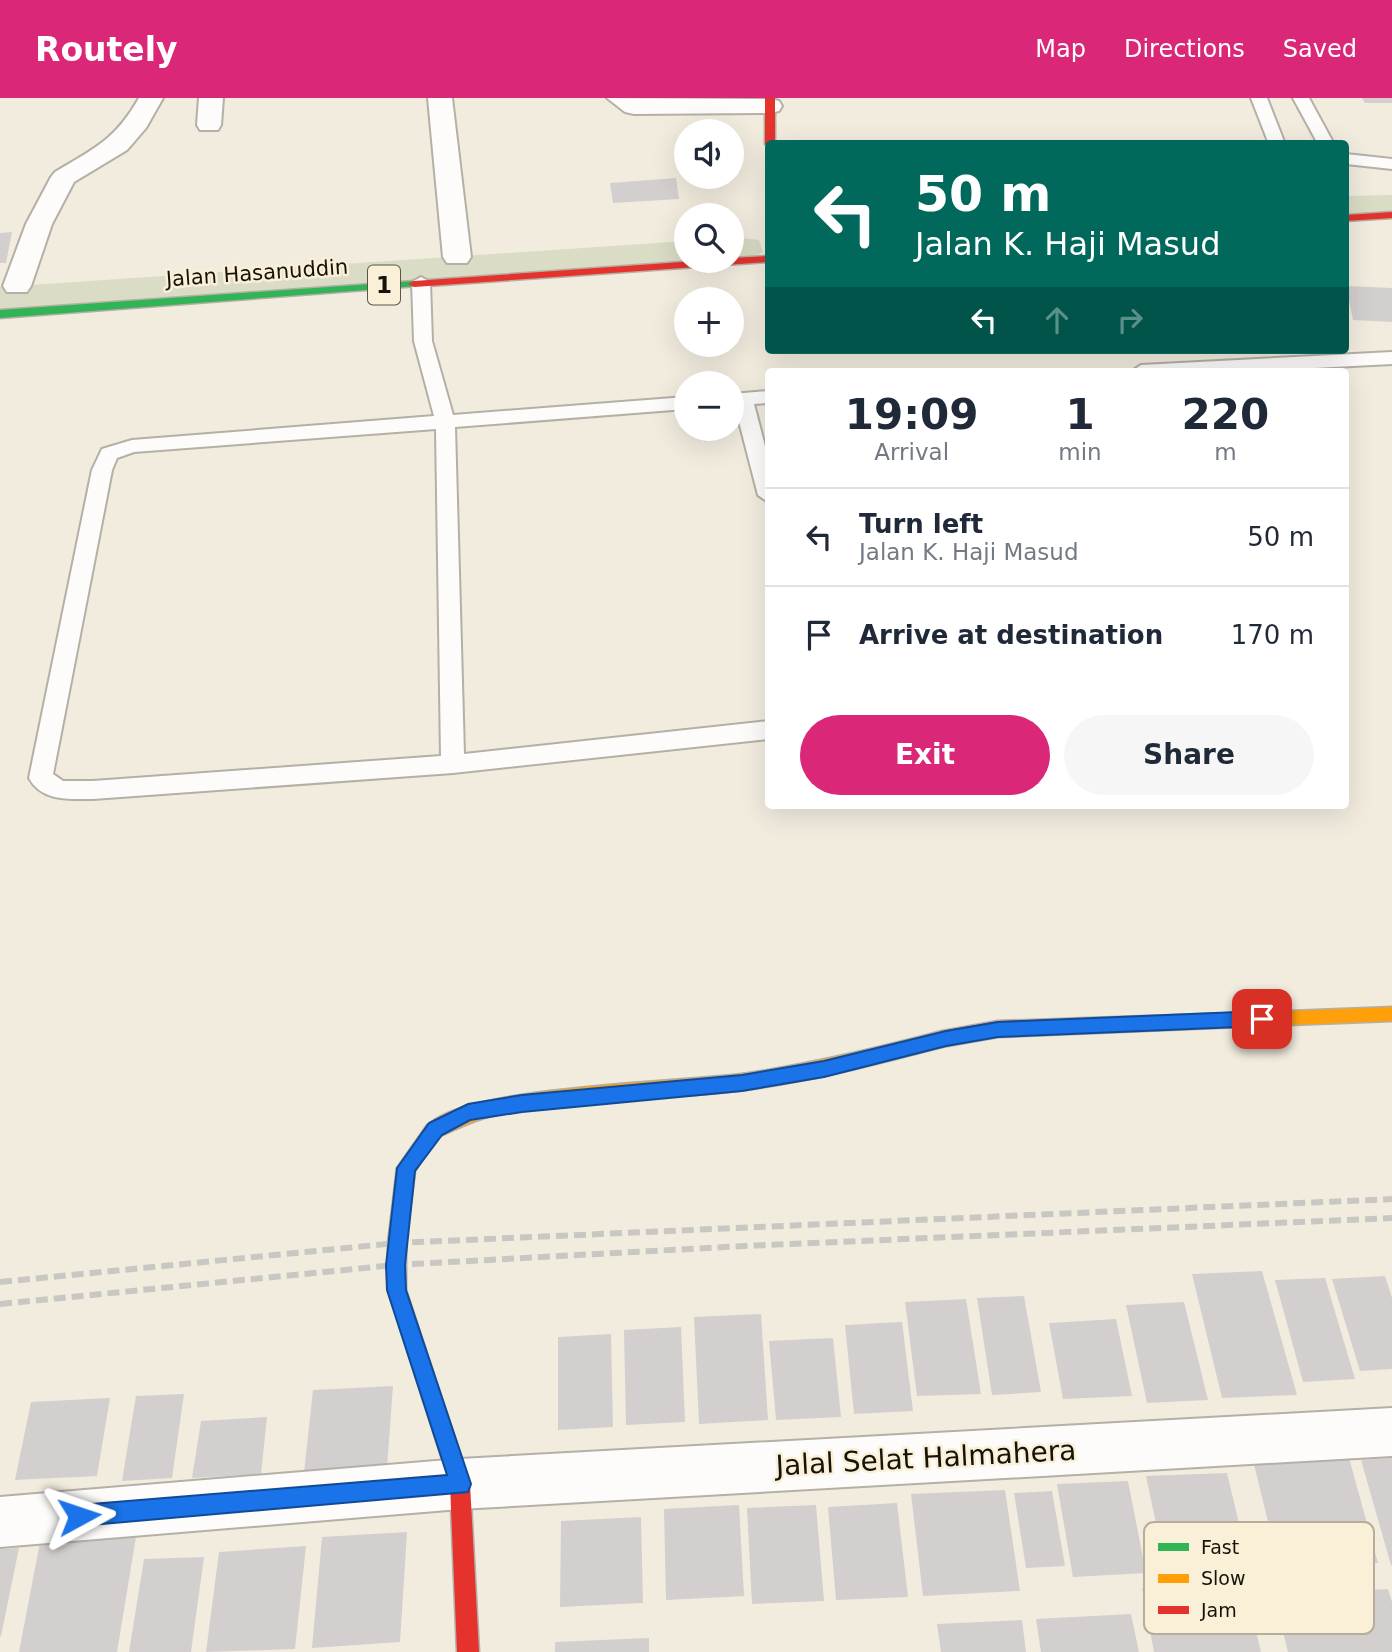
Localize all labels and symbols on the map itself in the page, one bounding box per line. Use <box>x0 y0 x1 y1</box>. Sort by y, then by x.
street label: Jalan Hasanuddin <box>163 255 349 291</box>
road number: 1 <box>368 266 400 304</box>
pin <box>1232 989 1292 1049</box>
street label: Jalal Selat Halmahera <box>773 1434 1077 1482</box>
position arrow <box>42 1479 116 1553</box>
legend <box>1144 1522 1374 1634</box>
text: Fast <box>1201 1536 1239 1558</box>
text: Slow <box>1201 1567 1246 1589</box>
text: Jam <box>1200 1599 1237 1621</box>

